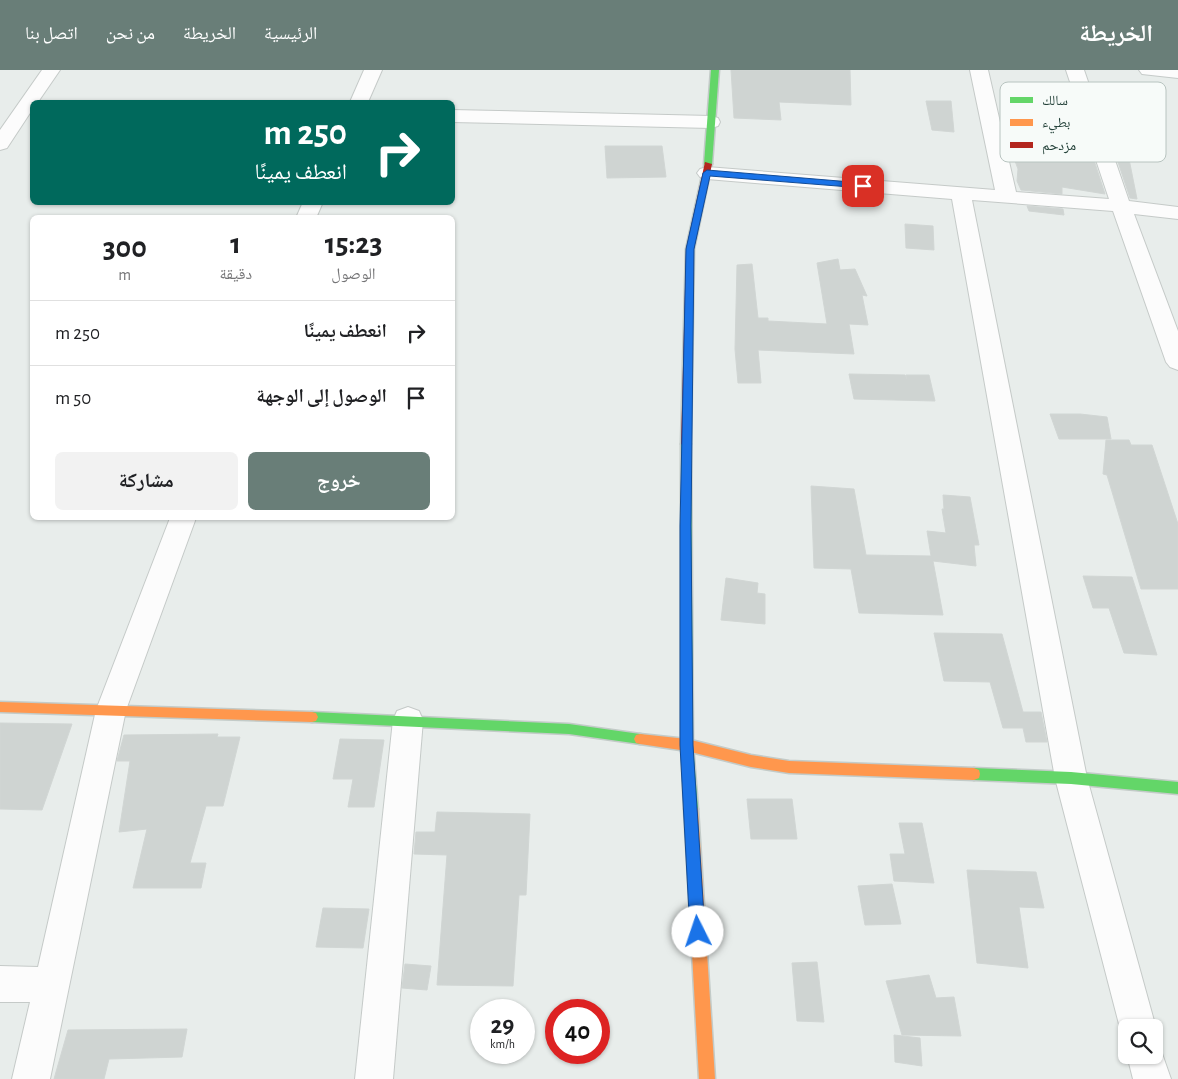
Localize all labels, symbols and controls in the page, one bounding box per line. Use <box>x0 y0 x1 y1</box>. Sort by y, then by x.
text: الخريطة <box>1079 22 1153 46</box>
text: اتصل بنا <box>25 25 78 43</box>
text: من نحن <box>106 25 155 43</box>
text: الخريطة <box>183 25 236 43</box>
text: الرئيسية <box>264 25 317 43</box>
legend <box>1000 82 1166 162</box>
text: سالك <box>1042 94 1068 108</box>
text: 250 m <box>264 116 347 151</box>
text: بطيء <box>1042 116 1071 134</box>
icon: right <box>365 120 430 185</box>
text: مزدحم <box>1042 139 1076 155</box>
text: انعطف يمينًا <box>255 161 347 183</box>
pin <box>842 165 884 207</box>
icon: arrive <box>849 172 877 200</box>
text: 1 <box>230 229 241 259</box>
text: 15:23 <box>325 229 382 259</box>
text: 300 <box>103 233 147 263</box>
text: دقيقة <box>219 266 252 282</box>
text: الوصول <box>331 266 376 282</box>
text: m <box>118 267 131 283</box>
icon: right <box>402 319 430 347</box>
text: انعطف يمينًا <box>304 322 387 341</box>
text: 250 m <box>55 324 100 343</box>
icon: arrive <box>402 384 430 412</box>
text: الوصول إلى الوجهة <box>256 387 387 406</box>
text: 50 m <box>55 389 91 408</box>
button: مشاركة <box>55 452 238 510</box>
button: خروج <box>248 452 430 510</box>
position arrow <box>671 905 723 957</box>
speed limit sign: 40 <box>545 999 610 1064</box>
text: 29 <box>491 1013 514 1038</box>
map controls <box>1118 1019 1163 1064</box>
button: search <box>1118 1019 1163 1064</box>
text: km/h <box>490 1038 515 1050</box>

